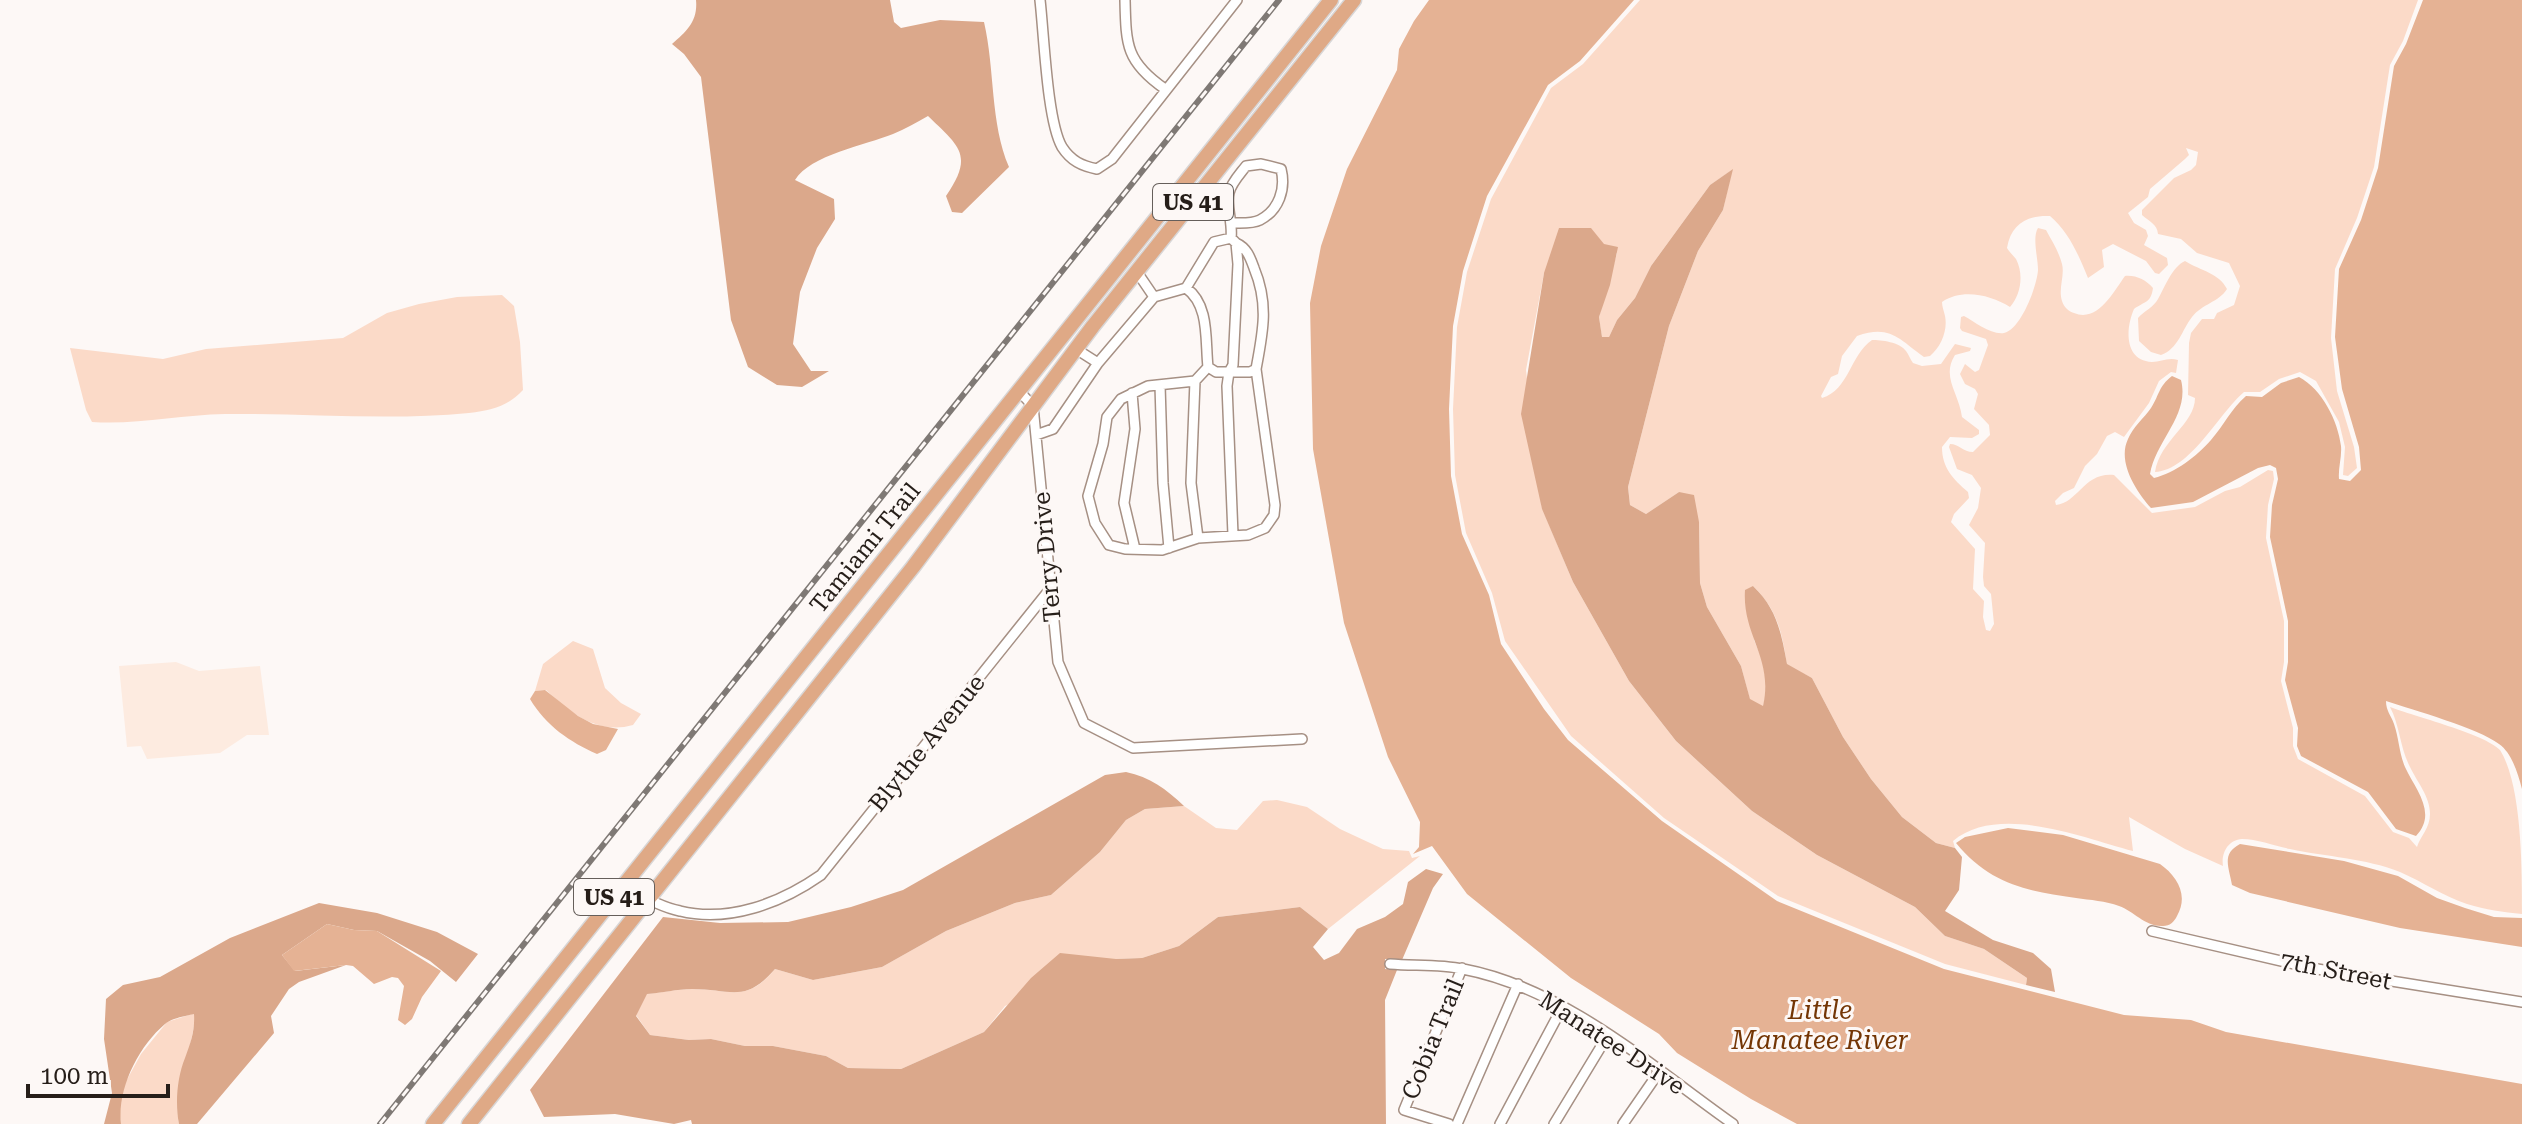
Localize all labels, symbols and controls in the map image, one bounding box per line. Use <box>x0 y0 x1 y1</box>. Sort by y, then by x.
road number: US 41 <box>1153 184 1233 220</box>
street label: Tamiami Trail <box>804 477 926 619</box>
street label: Terry Drive <box>1027 491 1067 623</box>
street label: Blythe Avenue <box>863 669 991 817</box>
road number: US 41 <box>574 879 654 915</box>
street label: 7th Street <box>2278 946 2394 996</box>
street label: Cobia Trail <box>1396 975 1470 1103</box>
street label: Manatee Drive <box>1534 986 1690 1100</box>
water label: Little Manatee River <box>1730 995 1909 1055</box>
scale bar <box>28 1048 168 1098</box>
text: 100 m <box>40 1062 108 1090</box>

